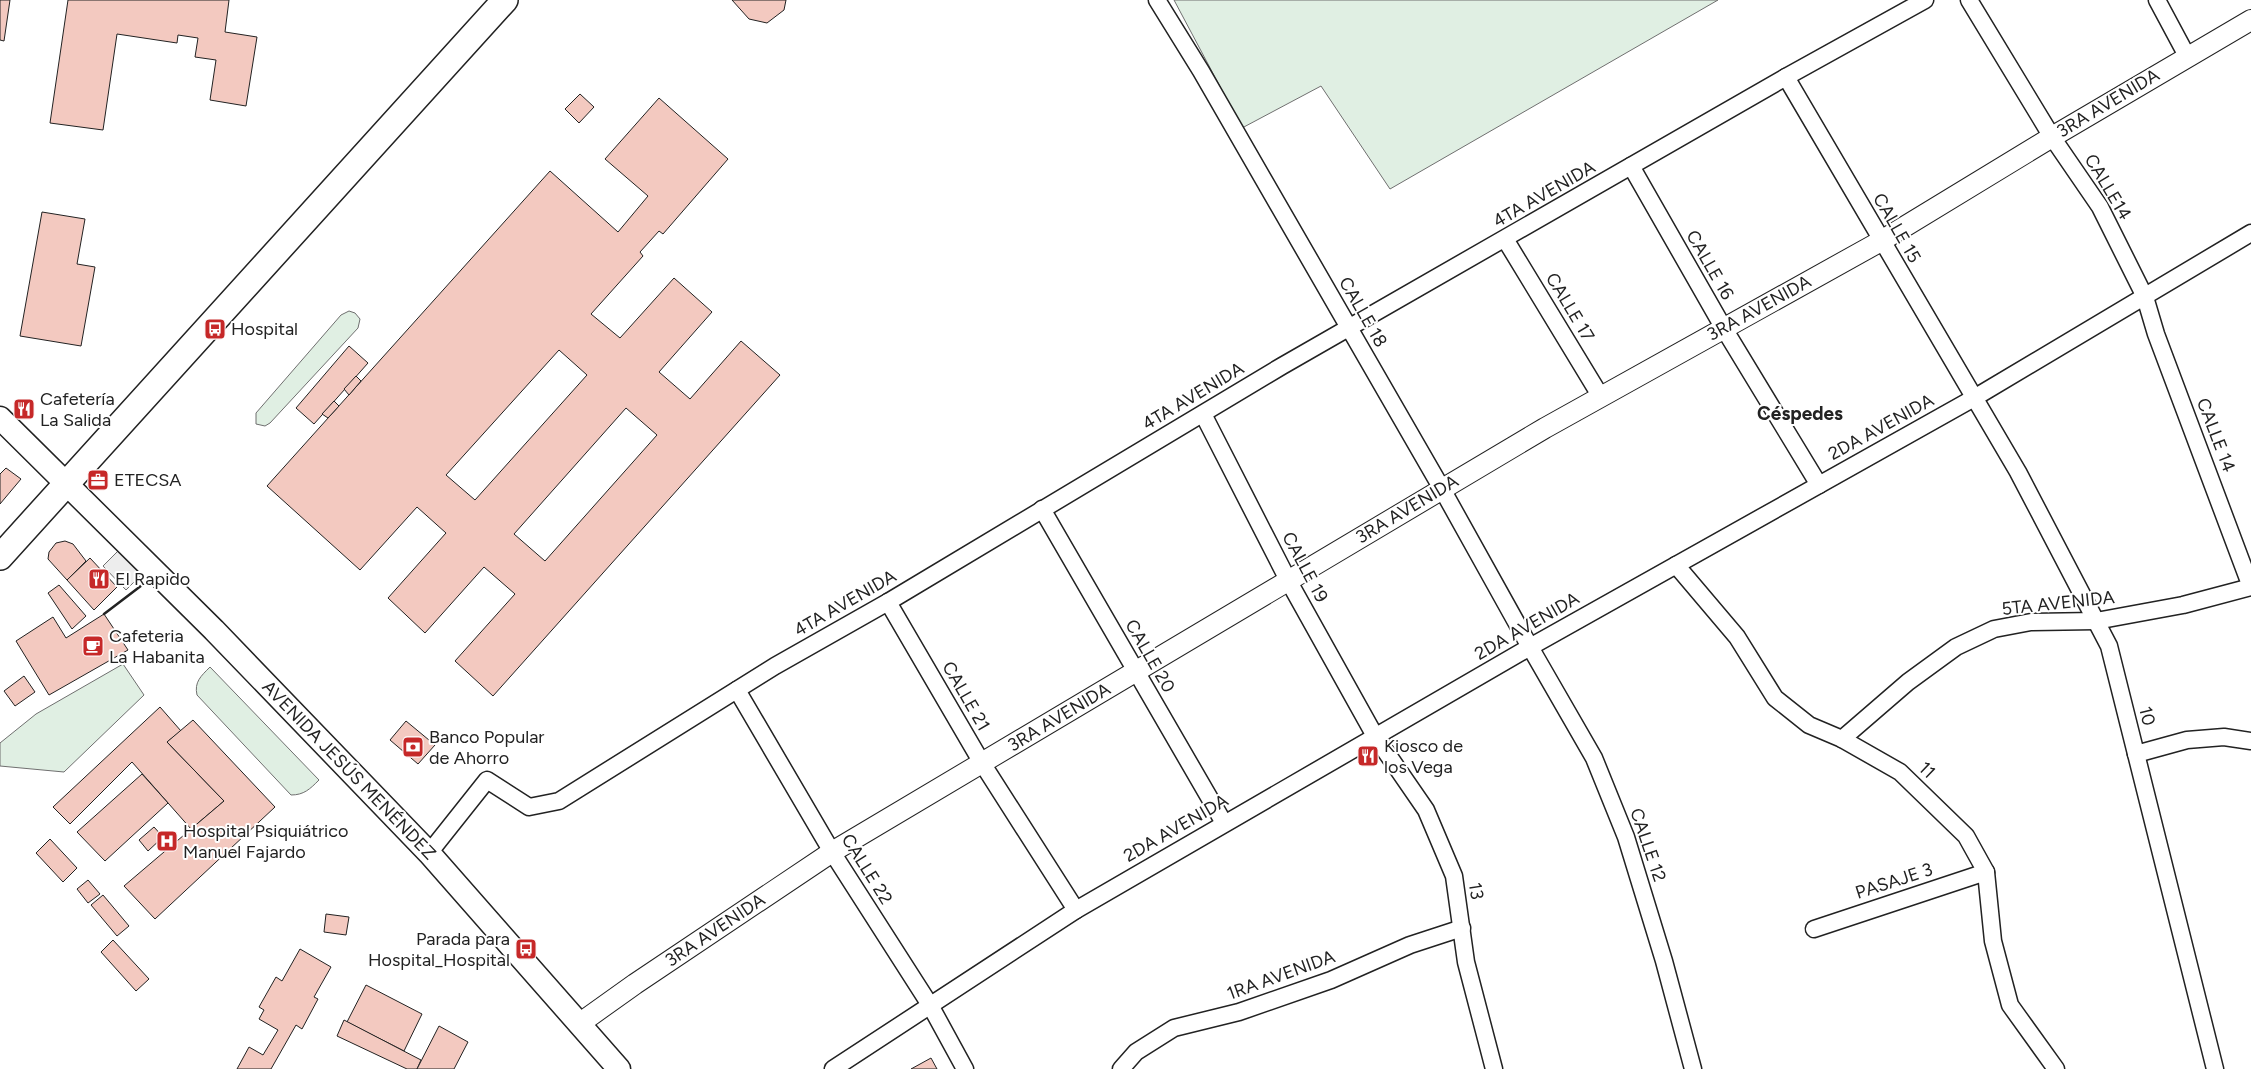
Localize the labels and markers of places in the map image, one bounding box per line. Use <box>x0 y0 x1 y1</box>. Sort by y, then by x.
bus stop icon: Hospital <box>203 317 227 341</box>
place label: Hospital <box>231 318 298 340</box>
place label: Cafetería La Salida <box>40 388 115 431</box>
restaurant icon: Cafetería La Salida <box>12 397 36 421</box>
office icon: ETECSA <box>86 468 110 492</box>
place label: ETECSA <box>114 469 181 491</box>
restaurant icon: El Rapido <box>87 567 111 591</box>
place label: El Rapido <box>115 568 190 590</box>
place label: Cafeteria La Habanita <box>109 625 205 668</box>
cafe icon: Cafeteria La Habanita <box>81 634 105 658</box>
place label: Banco Popular de Ahorro <box>429 726 544 769</box>
bank icon: Banco Popular de Ahorro <box>401 735 425 759</box>
place label: Kiosco de los Vega <box>1384 735 1463 778</box>
restaurant icon: Kiosco de los Vega <box>1356 744 1380 768</box>
place label: Hospital Psiquiátrico Manuel Fajardo <box>183 820 348 863</box>
hospital icon: Hospital Psiquiátrico Manuel Fajardo <box>155 829 179 853</box>
place label: Parada para Hospital_Hospital <box>368 928 510 971</box>
bus stop icon: Parada para Hospital_Hospital <box>514 937 538 961</box>

